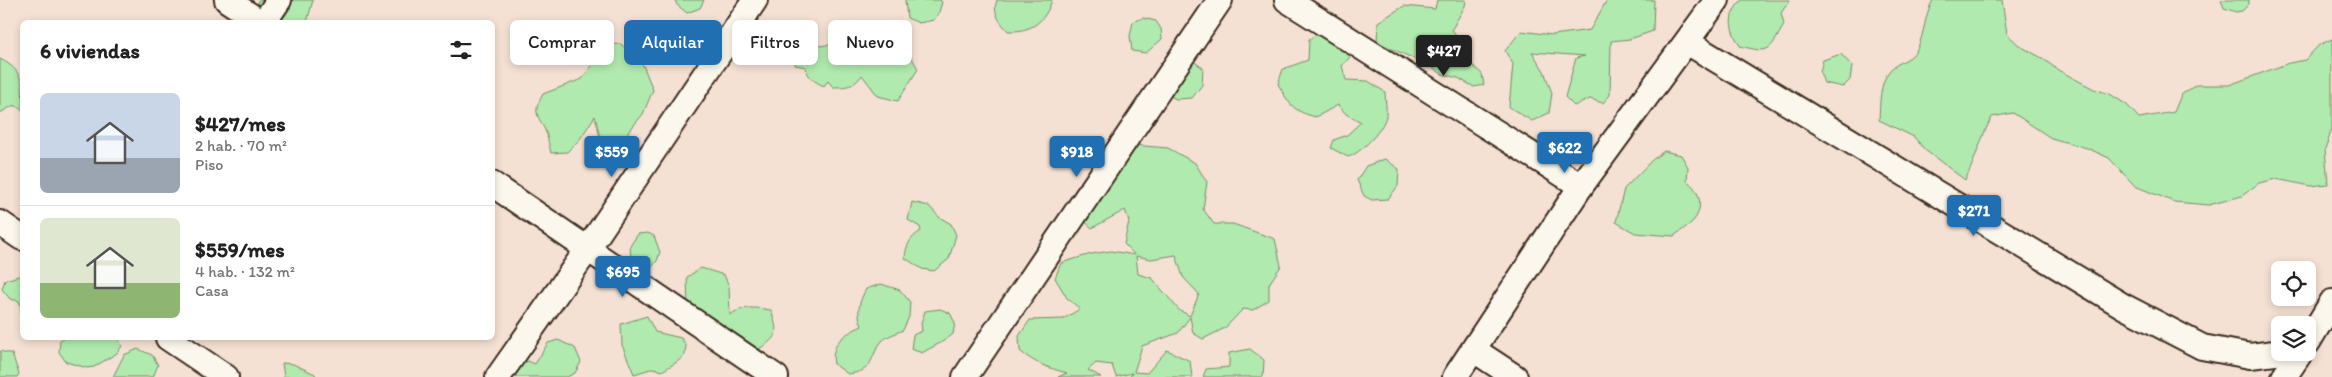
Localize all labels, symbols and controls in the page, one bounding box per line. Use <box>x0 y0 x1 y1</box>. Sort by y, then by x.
chip: Comprar <box>510 20 614 65</box>
chip: Alquilar <box>624 20 722 65</box>
chip: Filtros <box>732 20 818 65</box>
chip: Nuevo <box>828 20 912 65</box>
pin: $427 <box>1414 34 1474 77</box>
icon: filters <box>447 36 475 64</box>
text: 6 viviendas <box>40 38 140 63</box>
text: $427 <box>1427 41 1461 60</box>
text: $427/mes <box>195 111 286 136</box>
icon: home <box>80 113 140 173</box>
pin: $622 <box>1535 132 1595 174</box>
text: 2 hab. · 70 m² <box>195 136 287 155</box>
pin: $559 <box>582 136 642 178</box>
pin: $918 <box>1047 136 1107 178</box>
text: $622 <box>1548 138 1582 157</box>
text: $559 <box>595 142 629 161</box>
text: $918 <box>1061 142 1093 161</box>
text: Piso <box>195 155 223 174</box>
pin: $271 <box>1944 194 2004 237</box>
text: $271 <box>1958 201 1990 220</box>
text: $559/mes <box>195 237 285 262</box>
icon: home <box>80 238 140 298</box>
pin: $695 <box>593 256 653 298</box>
map controls <box>2271 261 2316 361</box>
button: locate <box>2271 261 2316 306</box>
text: 4 hab. · 132 m² <box>195 262 295 281</box>
text: $695 <box>606 262 640 281</box>
text: Casa <box>195 281 229 300</box>
button: layers <box>2271 316 2316 361</box>

